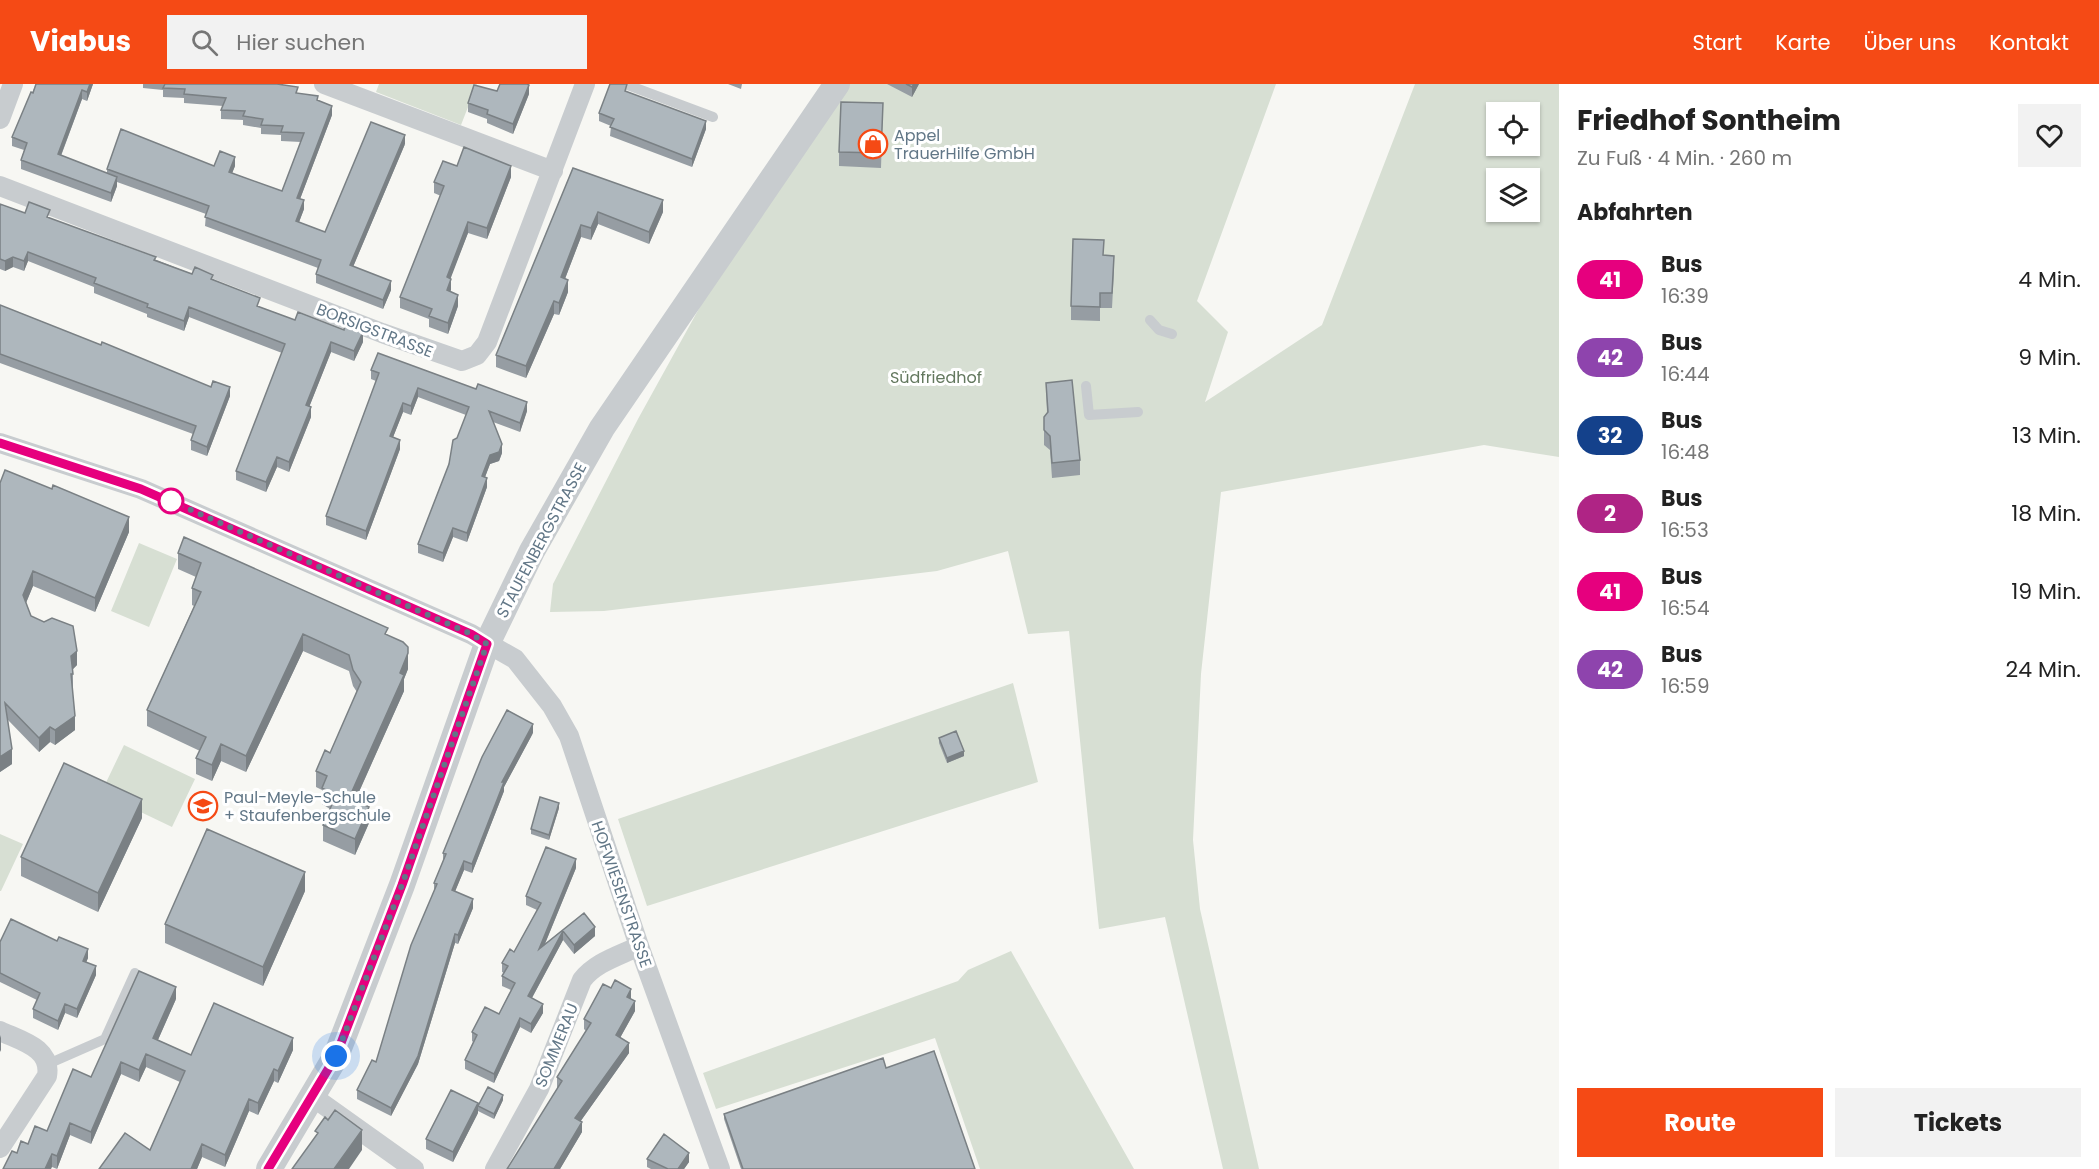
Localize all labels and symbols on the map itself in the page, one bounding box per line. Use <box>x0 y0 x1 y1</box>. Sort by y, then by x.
place label: Appel TrauerHilfe GmbH <box>894 124 1035 165</box>
shop icon: Appel TrauerHilfe GmbH <box>857 128 889 160</box>
street label: BORSIGSTRASSE <box>313 298 437 363</box>
park label: Südfriedhof <box>890 366 982 389</box>
street label: STAUFENBERGSTRASSE <box>491 459 592 622</box>
unlabelled marker <box>158 488 184 514</box>
place label: Paul-Meyle-Schule + Staufenbergschule <box>224 786 391 827</box>
school or university icon: Paul-Meyle-Schule + Staufenbergschule <box>187 790 219 822</box>
street label: HOFWIESENSTRASSE <box>586 818 657 971</box>
street label: SOMMERAU <box>529 1000 584 1091</box>
your location <box>321 1041 351 1071</box>

